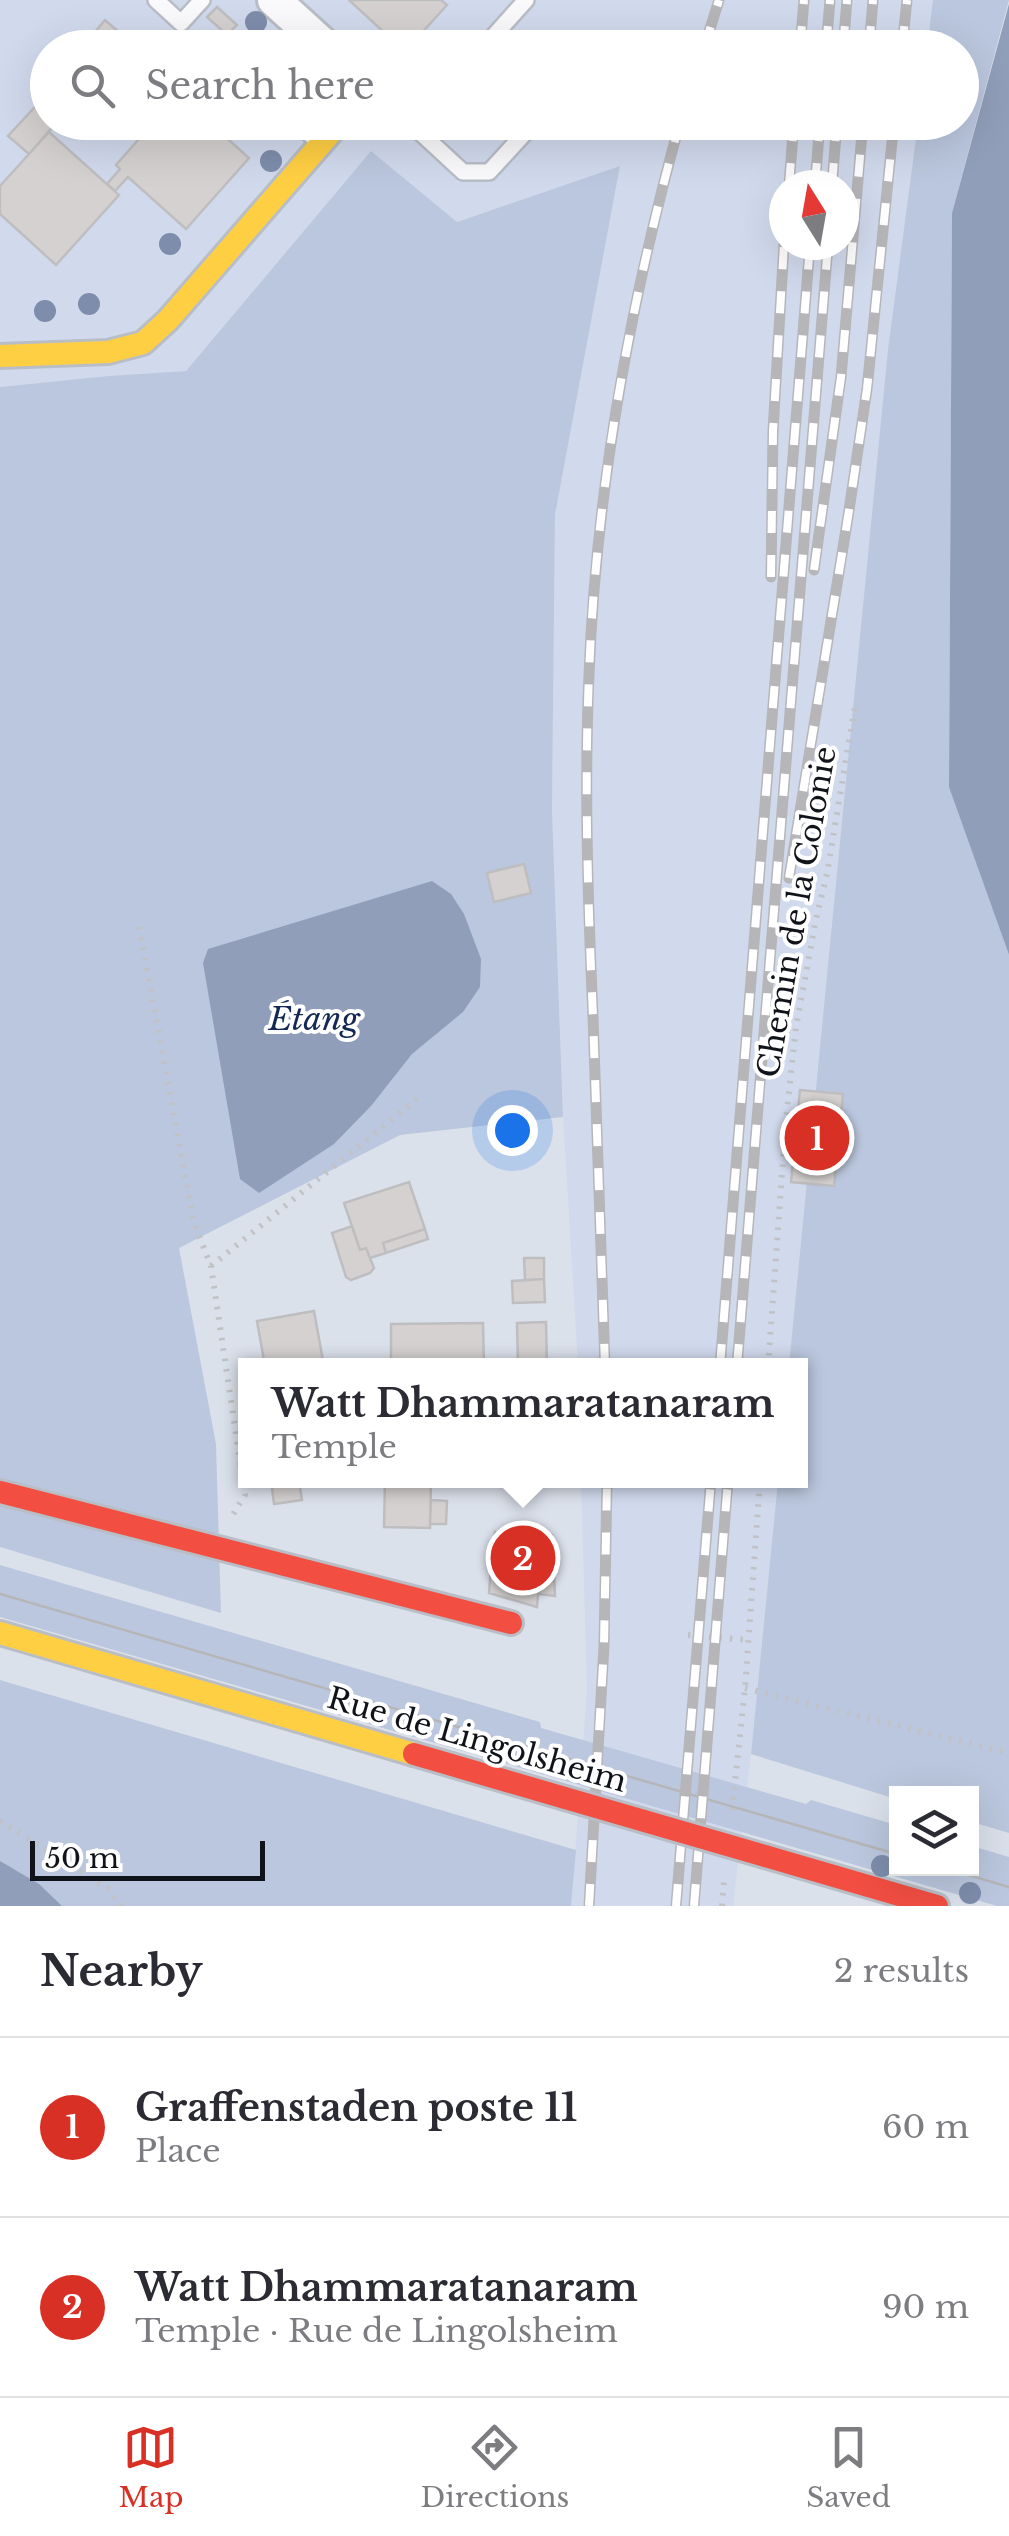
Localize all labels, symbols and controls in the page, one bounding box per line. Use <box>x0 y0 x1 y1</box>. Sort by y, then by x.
search box <box>30 30 979 140</box>
icon: search <box>65 58 120 113</box>
text: Search here <box>145 62 375 109</box>
north arrow <box>769 170 859 260</box>
street label: Chemin de la Colonie <box>749 744 844 1080</box>
water label: Étang <box>268 999 362 1039</box>
pin: 1 <box>784 1100 850 1176</box>
your location <box>487 1105 538 1156</box>
popup <box>238 1358 808 1488</box>
text: Watt Dhammaratanaram <box>272 1380 774 1427</box>
text: Temple <box>272 1427 397 1467</box>
pin: 2 <box>490 1520 556 1596</box>
street label: Rue de Lingolsheim <box>323 1679 631 1800</box>
map controls <box>889 1786 979 1876</box>
button: layers <box>889 1786 979 1876</box>
scale bar <box>30 1836 265 1880</box>
text: 50 m <box>45 1841 119 1876</box>
text: Nearby <box>40 1945 203 1997</box>
text: 2 results <box>834 1951 969 1991</box>
text: Graffenstaden poste 11 <box>135 2084 577 2131</box>
text: 1 <box>66 2107 79 2147</box>
text: 60 m <box>882 2107 969 2147</box>
text: Place <box>135 2131 221 2171</box>
text: Watt Dhammaratanaram <box>135 2264 638 2311</box>
text: 2 <box>62 2287 83 2327</box>
text: 90 m <box>882 2287 969 2327</box>
text: Temple · Rue de Lingolsheim <box>135 2311 618 2351</box>
tab: Map <box>118 2420 183 2515</box>
tab: Directions <box>420 2420 569 2515</box>
tab: Saved <box>806 2420 891 2515</box>

